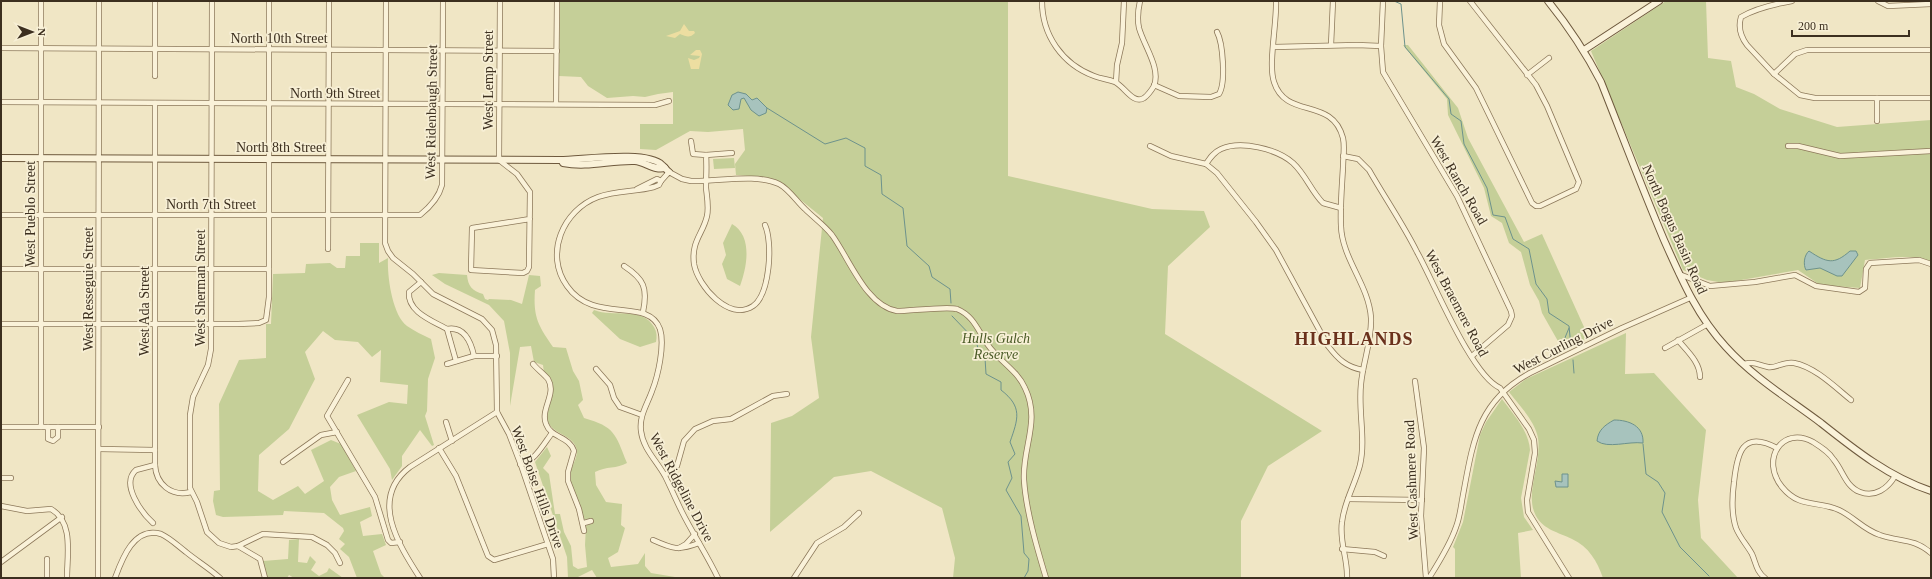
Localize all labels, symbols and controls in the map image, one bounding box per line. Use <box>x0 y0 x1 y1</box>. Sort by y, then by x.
north arrow <box>12 12 52 52</box>
scale bar <box>1792 12 1909 38</box>
text: 200 m <box>1798 19 1829 33</box>
text: N <box>36 28 48 36</box>
street label: West Lemp Street <box>481 30 496 130</box>
street label: North 10th Street <box>230 31 328 46</box>
street label: West Ridenbaugh Street <box>423 44 440 180</box>
street label: North 9th Street <box>290 86 380 101</box>
street label: West Ranch Road <box>1427 133 1490 227</box>
street label: North 8th Street <box>236 140 326 155</box>
street label: West Pueblo Street <box>23 161 38 267</box>
street label: North Bogus Basin Road <box>1639 162 1710 296</box>
street label: North 7th Street <box>166 197 256 212</box>
street label: West Resseguie Street <box>81 227 96 351</box>
street label: West Sherman Street <box>193 229 208 347</box>
street label: West Braemere Road <box>1422 247 1491 359</box>
street label: West Ada Street <box>137 266 152 356</box>
street label: West Curling Drive <box>1511 314 1615 377</box>
district label: HIGHLANDS <box>1294 329 1414 349</box>
park label: Hulls Gulch Reserve <box>961 331 1030 362</box>
street label: West Cashmere Road <box>1402 420 1421 540</box>
street label: West Boise Hills Drive <box>508 424 567 550</box>
street label: West Ridgeline Drive <box>647 430 717 544</box>

